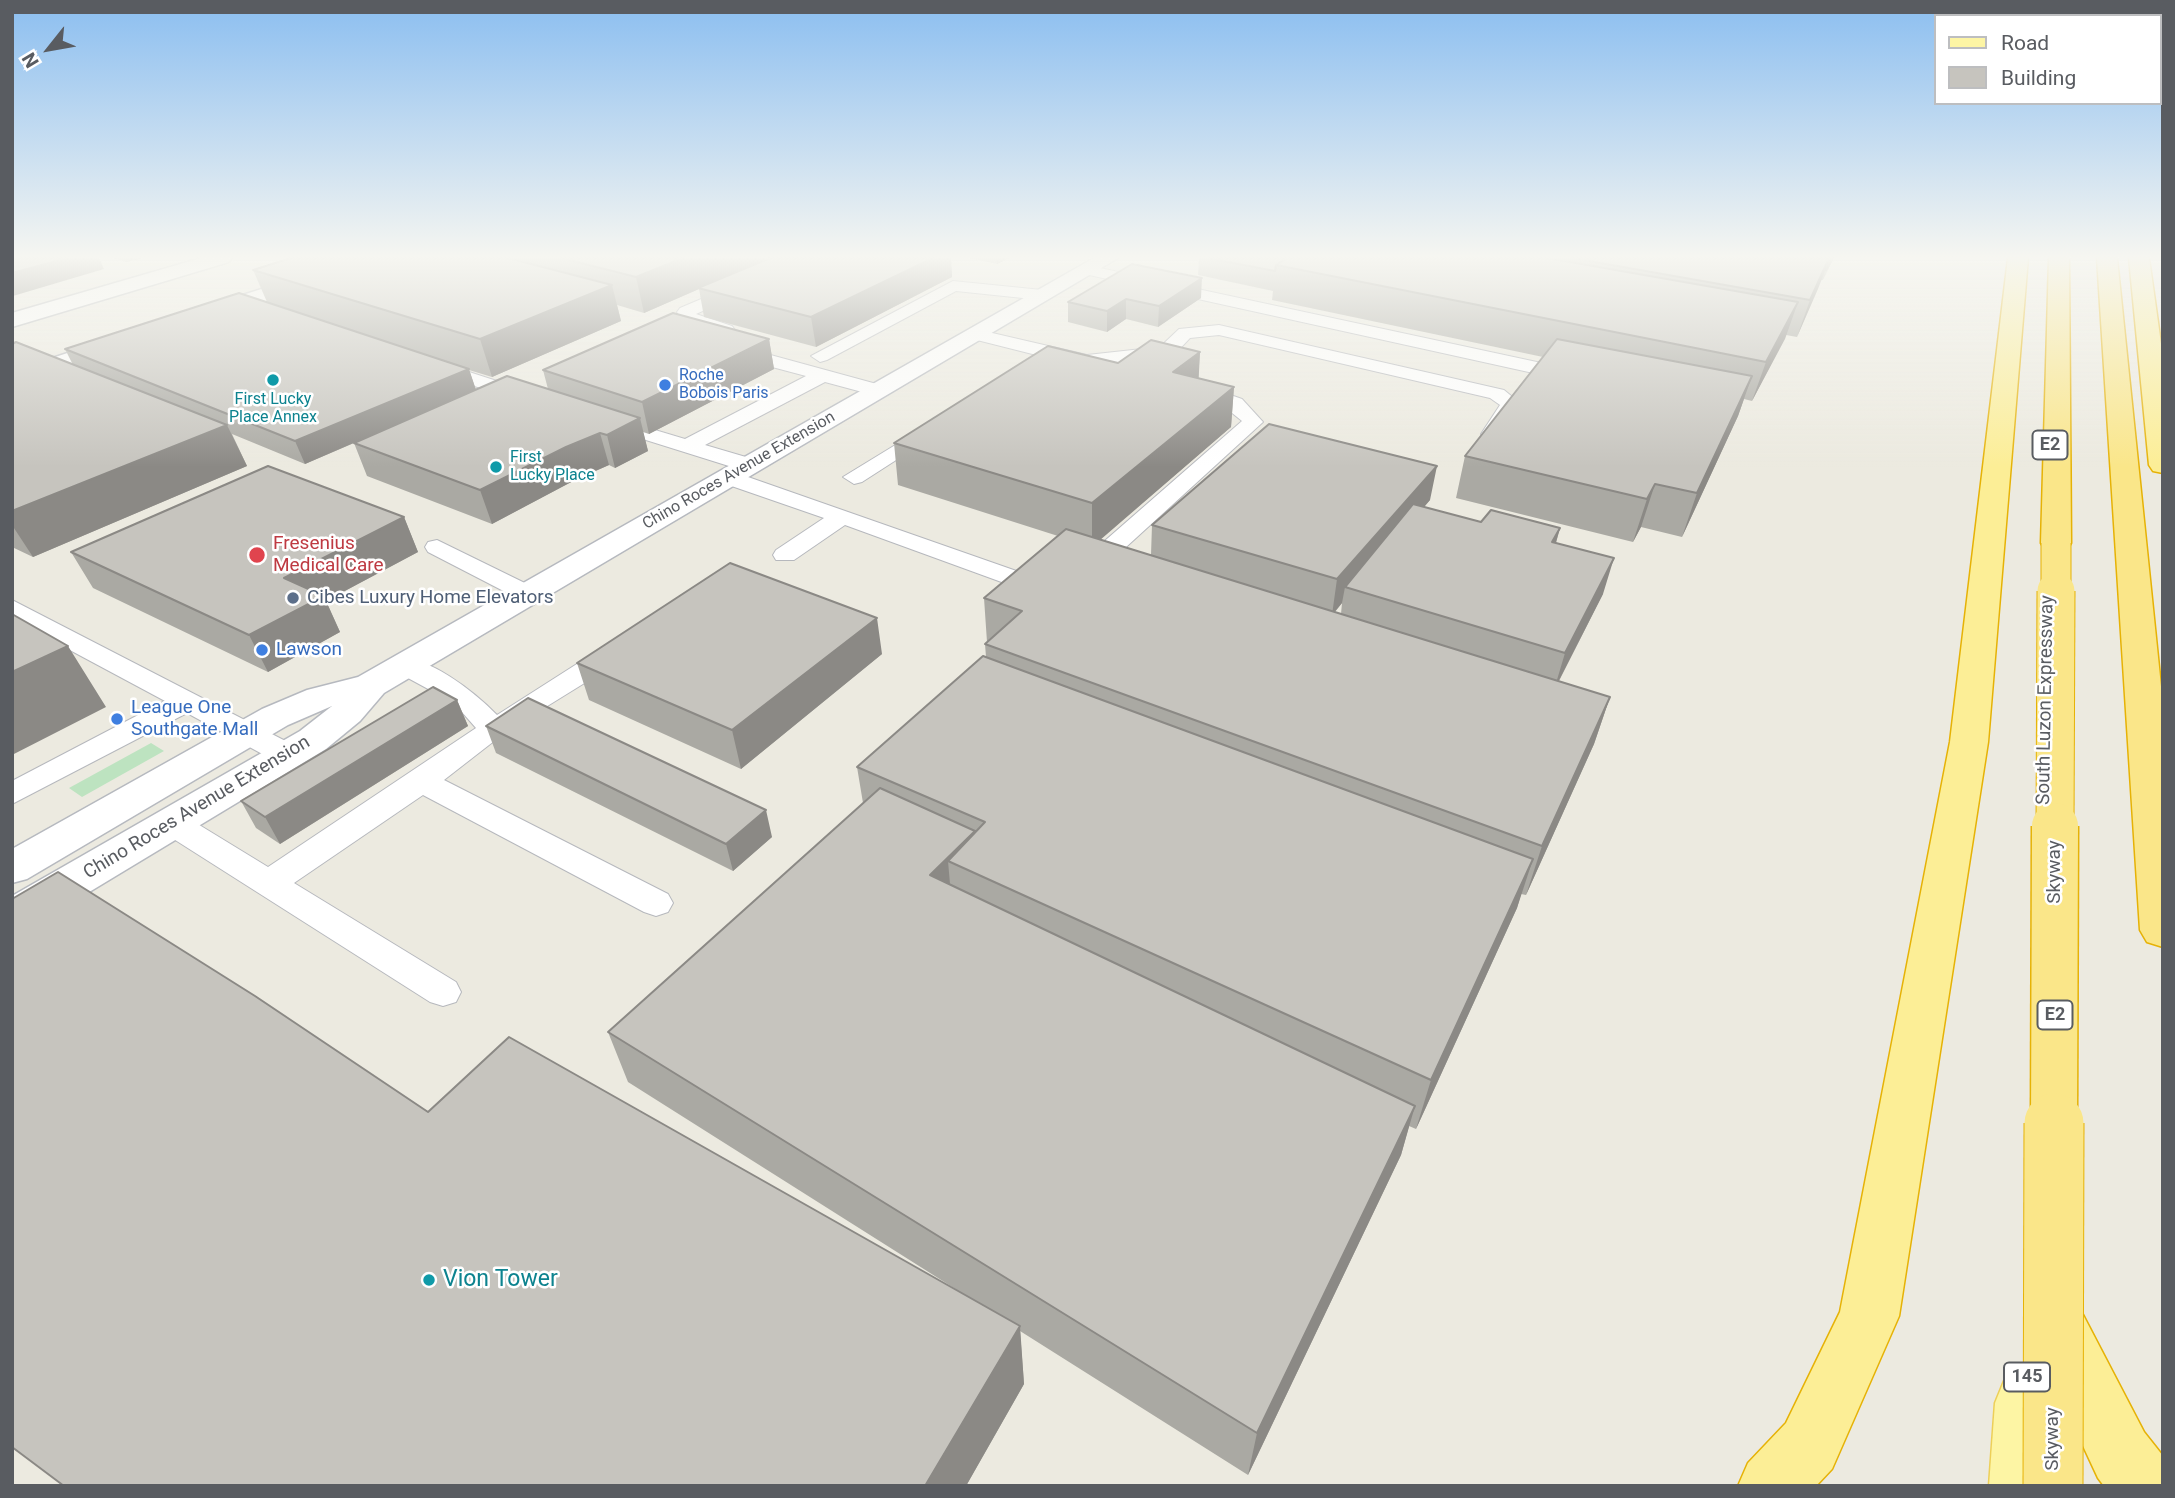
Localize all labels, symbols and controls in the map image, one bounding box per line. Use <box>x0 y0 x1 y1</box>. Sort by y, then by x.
north arrow <box>14 14 84 84</box>
legend <box>1934 14 2161 105</box>
text: Road <box>2001 31 2049 55</box>
text: N <box>17 48 44 72</box>
text: Building <box>2001 66 2076 90</box>
place label: Roche Bobois Paris <box>679 366 769 404</box>
marker: First Lucky Place Annex <box>265 372 281 388</box>
marker: Roche Bobois Paris <box>657 377 673 393</box>
place label: First Lucky Place Annex <box>229 390 317 428</box>
street label: Chino Roces Avenue Extension <box>639 408 839 534</box>
road number: E2 <box>2032 430 2068 460</box>
place label: First Lucky Place <box>510 448 595 486</box>
marker: First Lucky Place <box>488 459 504 475</box>
place label: Fresenius Medical Care <box>273 533 384 577</box>
marker: Fresenius Medical Care <box>247 545 267 565</box>
place label: Cibes Luxury Home Elevators <box>307 587 553 609</box>
marker: Cibes Luxury Home Elevators <box>285 590 301 606</box>
street label: South Luzon Expressway <box>2033 595 2059 805</box>
place label: Lawson <box>276 639 342 661</box>
marker: Lawson <box>254 642 270 658</box>
place label: League One Southgate Mall <box>131 697 258 741</box>
marker: League One Southgate Mall <box>109 711 125 727</box>
street label: Chino Roces Avenue Extension <box>80 731 314 885</box>
street label: Skyway <box>2044 840 2066 904</box>
road number: E2 <box>2038 1000 2072 1030</box>
place label: Vion Tower <box>443 1266 558 1294</box>
marker: Vion Tower <box>421 1272 437 1288</box>
road number: 145 <box>2004 1362 2050 1392</box>
street label: Skyway <box>2042 1407 2064 1471</box>

